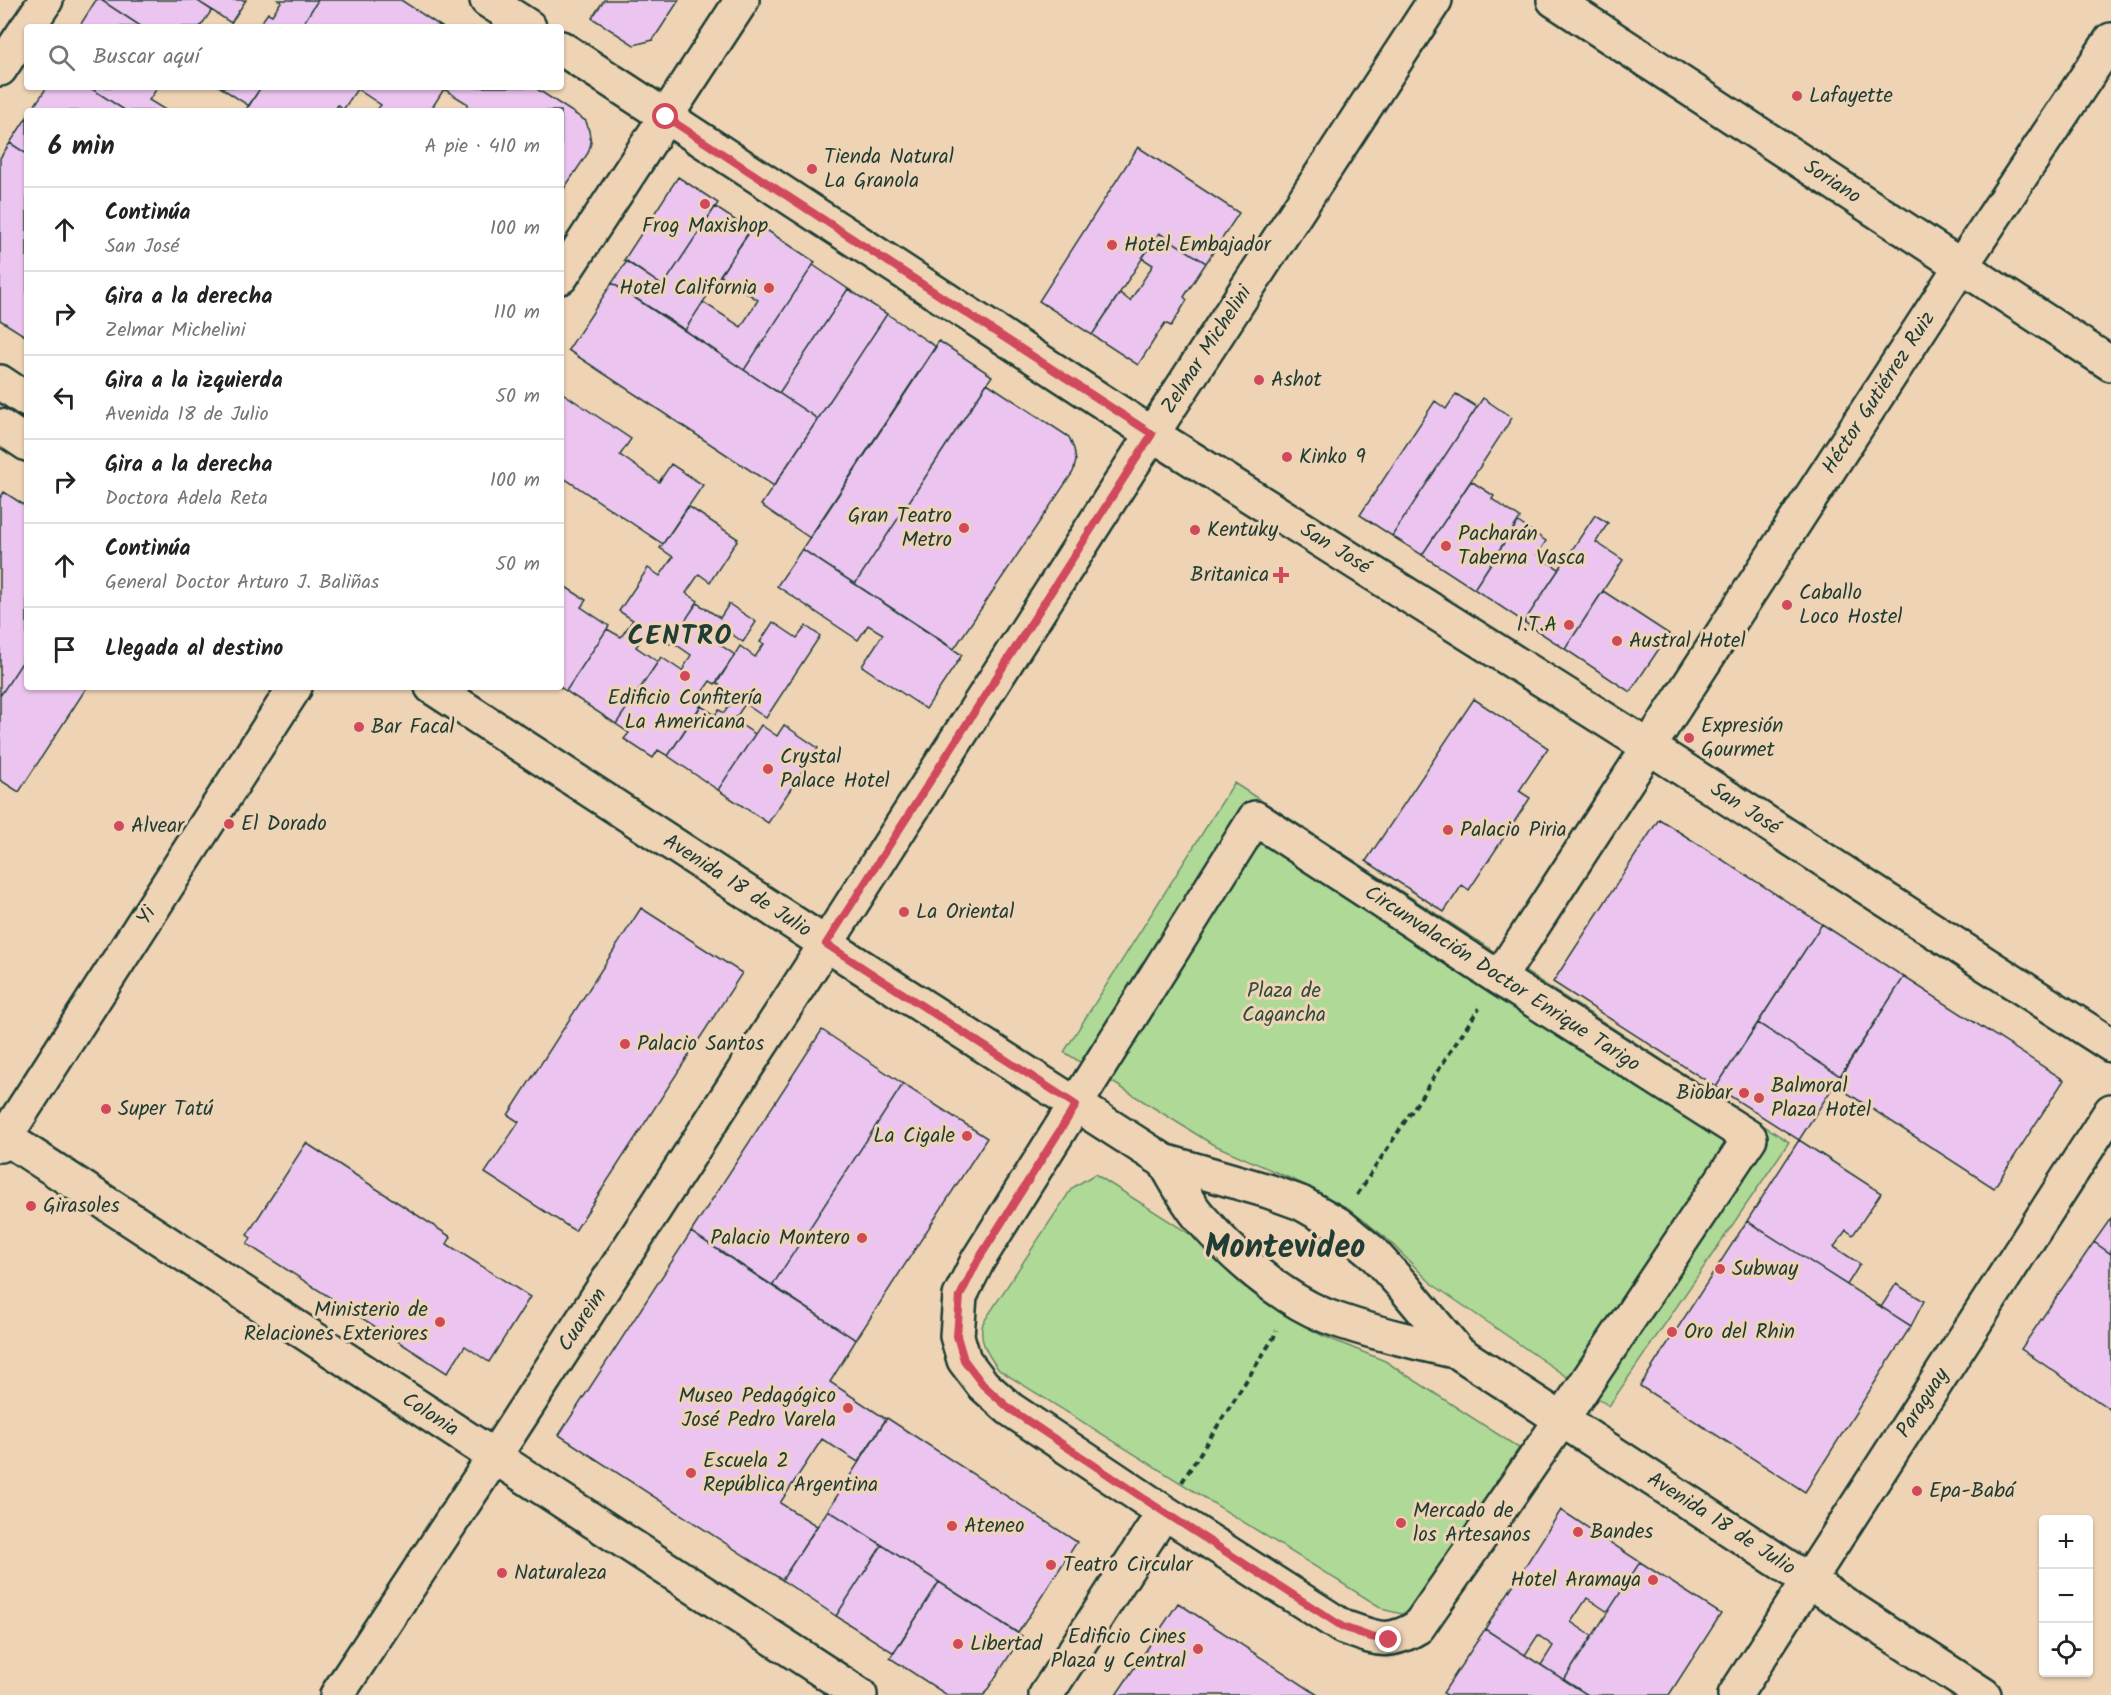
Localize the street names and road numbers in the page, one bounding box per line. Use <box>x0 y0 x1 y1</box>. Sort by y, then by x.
street label: Soriano <box>1797 151 1867 213</box>
street label: Zelmar Michelini <box>1153 278 1262 421</box>
street label: Héctor Gutiérrez Ruiz <box>1814 305 1944 481</box>
street label: San José <box>1293 514 1378 584</box>
street label: San José <box>1703 774 1787 845</box>
street label: Avenida 18 de Julio <box>656 825 818 947</box>
street label: Circunvalación Doctor Enrique Tarigo <box>1357 877 1647 1081</box>
street label: Yi <box>129 899 166 932</box>
street label: Cuareim <box>550 1281 616 1359</box>
street label: Paraguay <box>1888 1361 1958 1445</box>
street label: Colonia <box>395 1384 465 1446</box>
street label: Avenida 18 de Julio <box>1640 1463 1802 1585</box>

